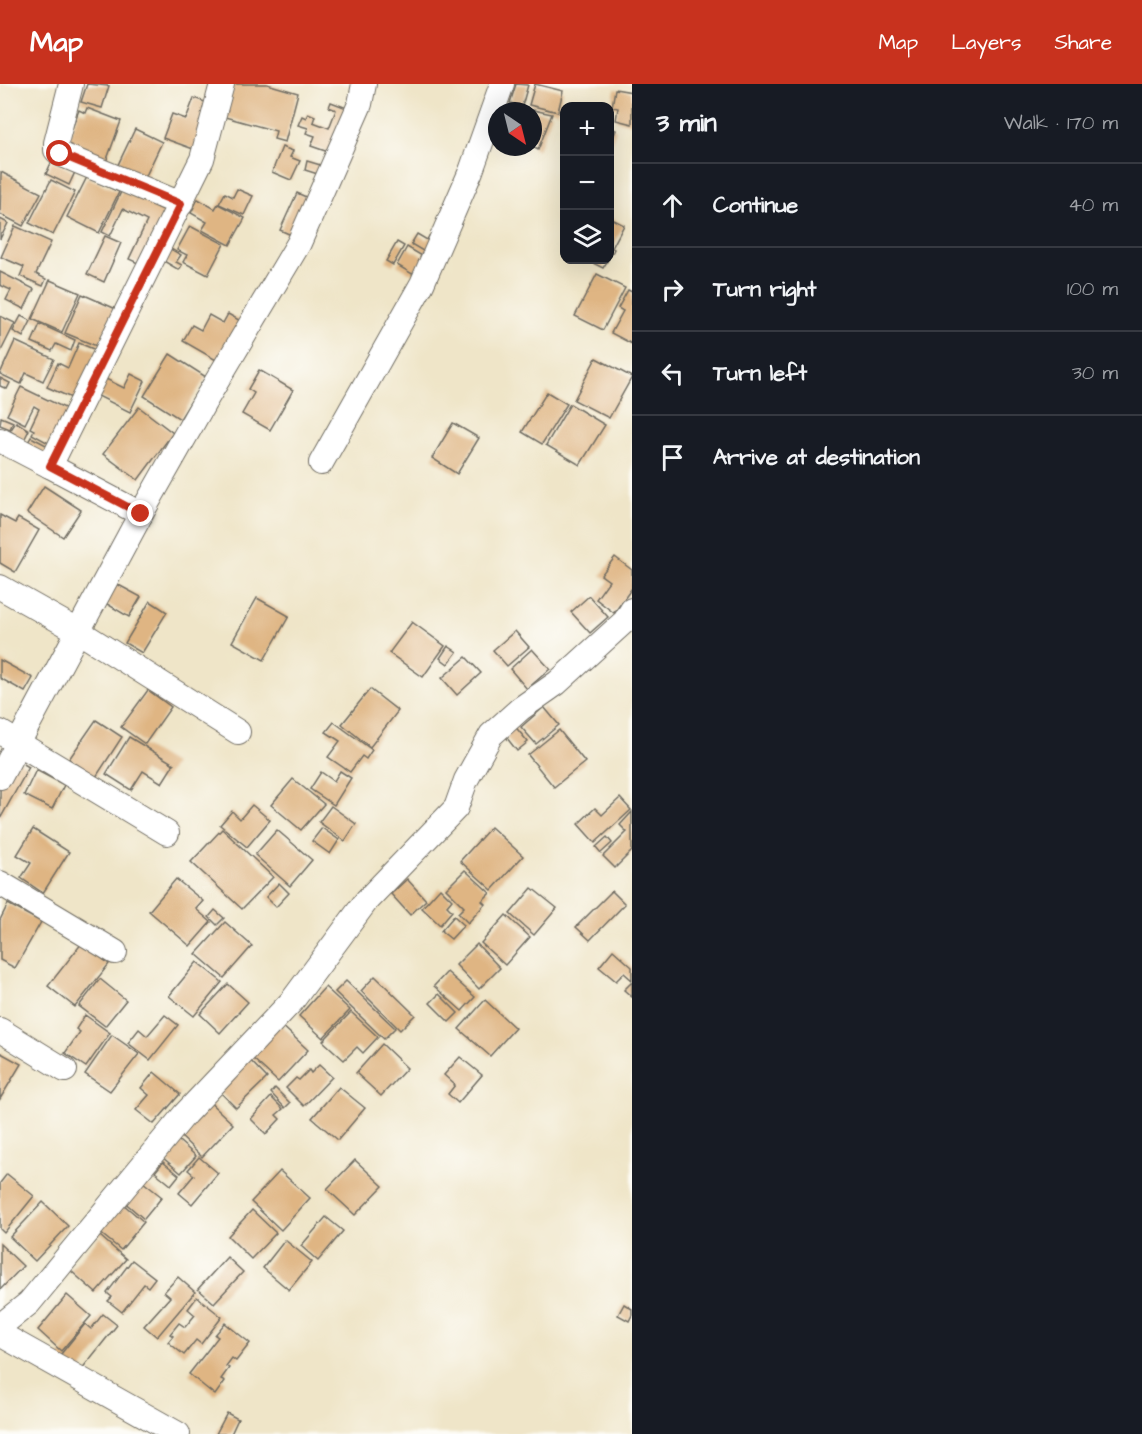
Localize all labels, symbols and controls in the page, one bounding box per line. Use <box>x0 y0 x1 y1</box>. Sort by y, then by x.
text: Map <box>30 23 83 62</box>
text: Map <box>878 28 918 57</box>
text: Layers <box>951 28 1021 57</box>
text: Share <box>1054 28 1112 57</box>
north arrow <box>488 102 542 156</box>
map controls <box>560 102 614 264</box>
button: + <box>560 102 614 156</box>
text: 3 min <box>656 105 717 141</box>
text: Walk · 170 m <box>1004 109 1118 137</box>
route start <box>46 140 72 166</box>
button: − <box>560 156 614 210</box>
icon: ahead <box>656 189 689 222</box>
text: Continue <box>713 190 798 221</box>
text: 40 m <box>1068 191 1118 219</box>
button: layers <box>560 210 614 264</box>
icon: right <box>656 273 689 306</box>
text: Turn right <box>713 274 816 305</box>
text: 100 m <box>1067 275 1118 303</box>
icon: left <box>656 357 689 390</box>
text: Turn left <box>713 358 807 389</box>
text: 30 m <box>1072 359 1118 387</box>
icon: arrive <box>656 441 689 474</box>
text: Arrive at destination <box>713 442 920 473</box>
route end <box>127 500 153 526</box>

